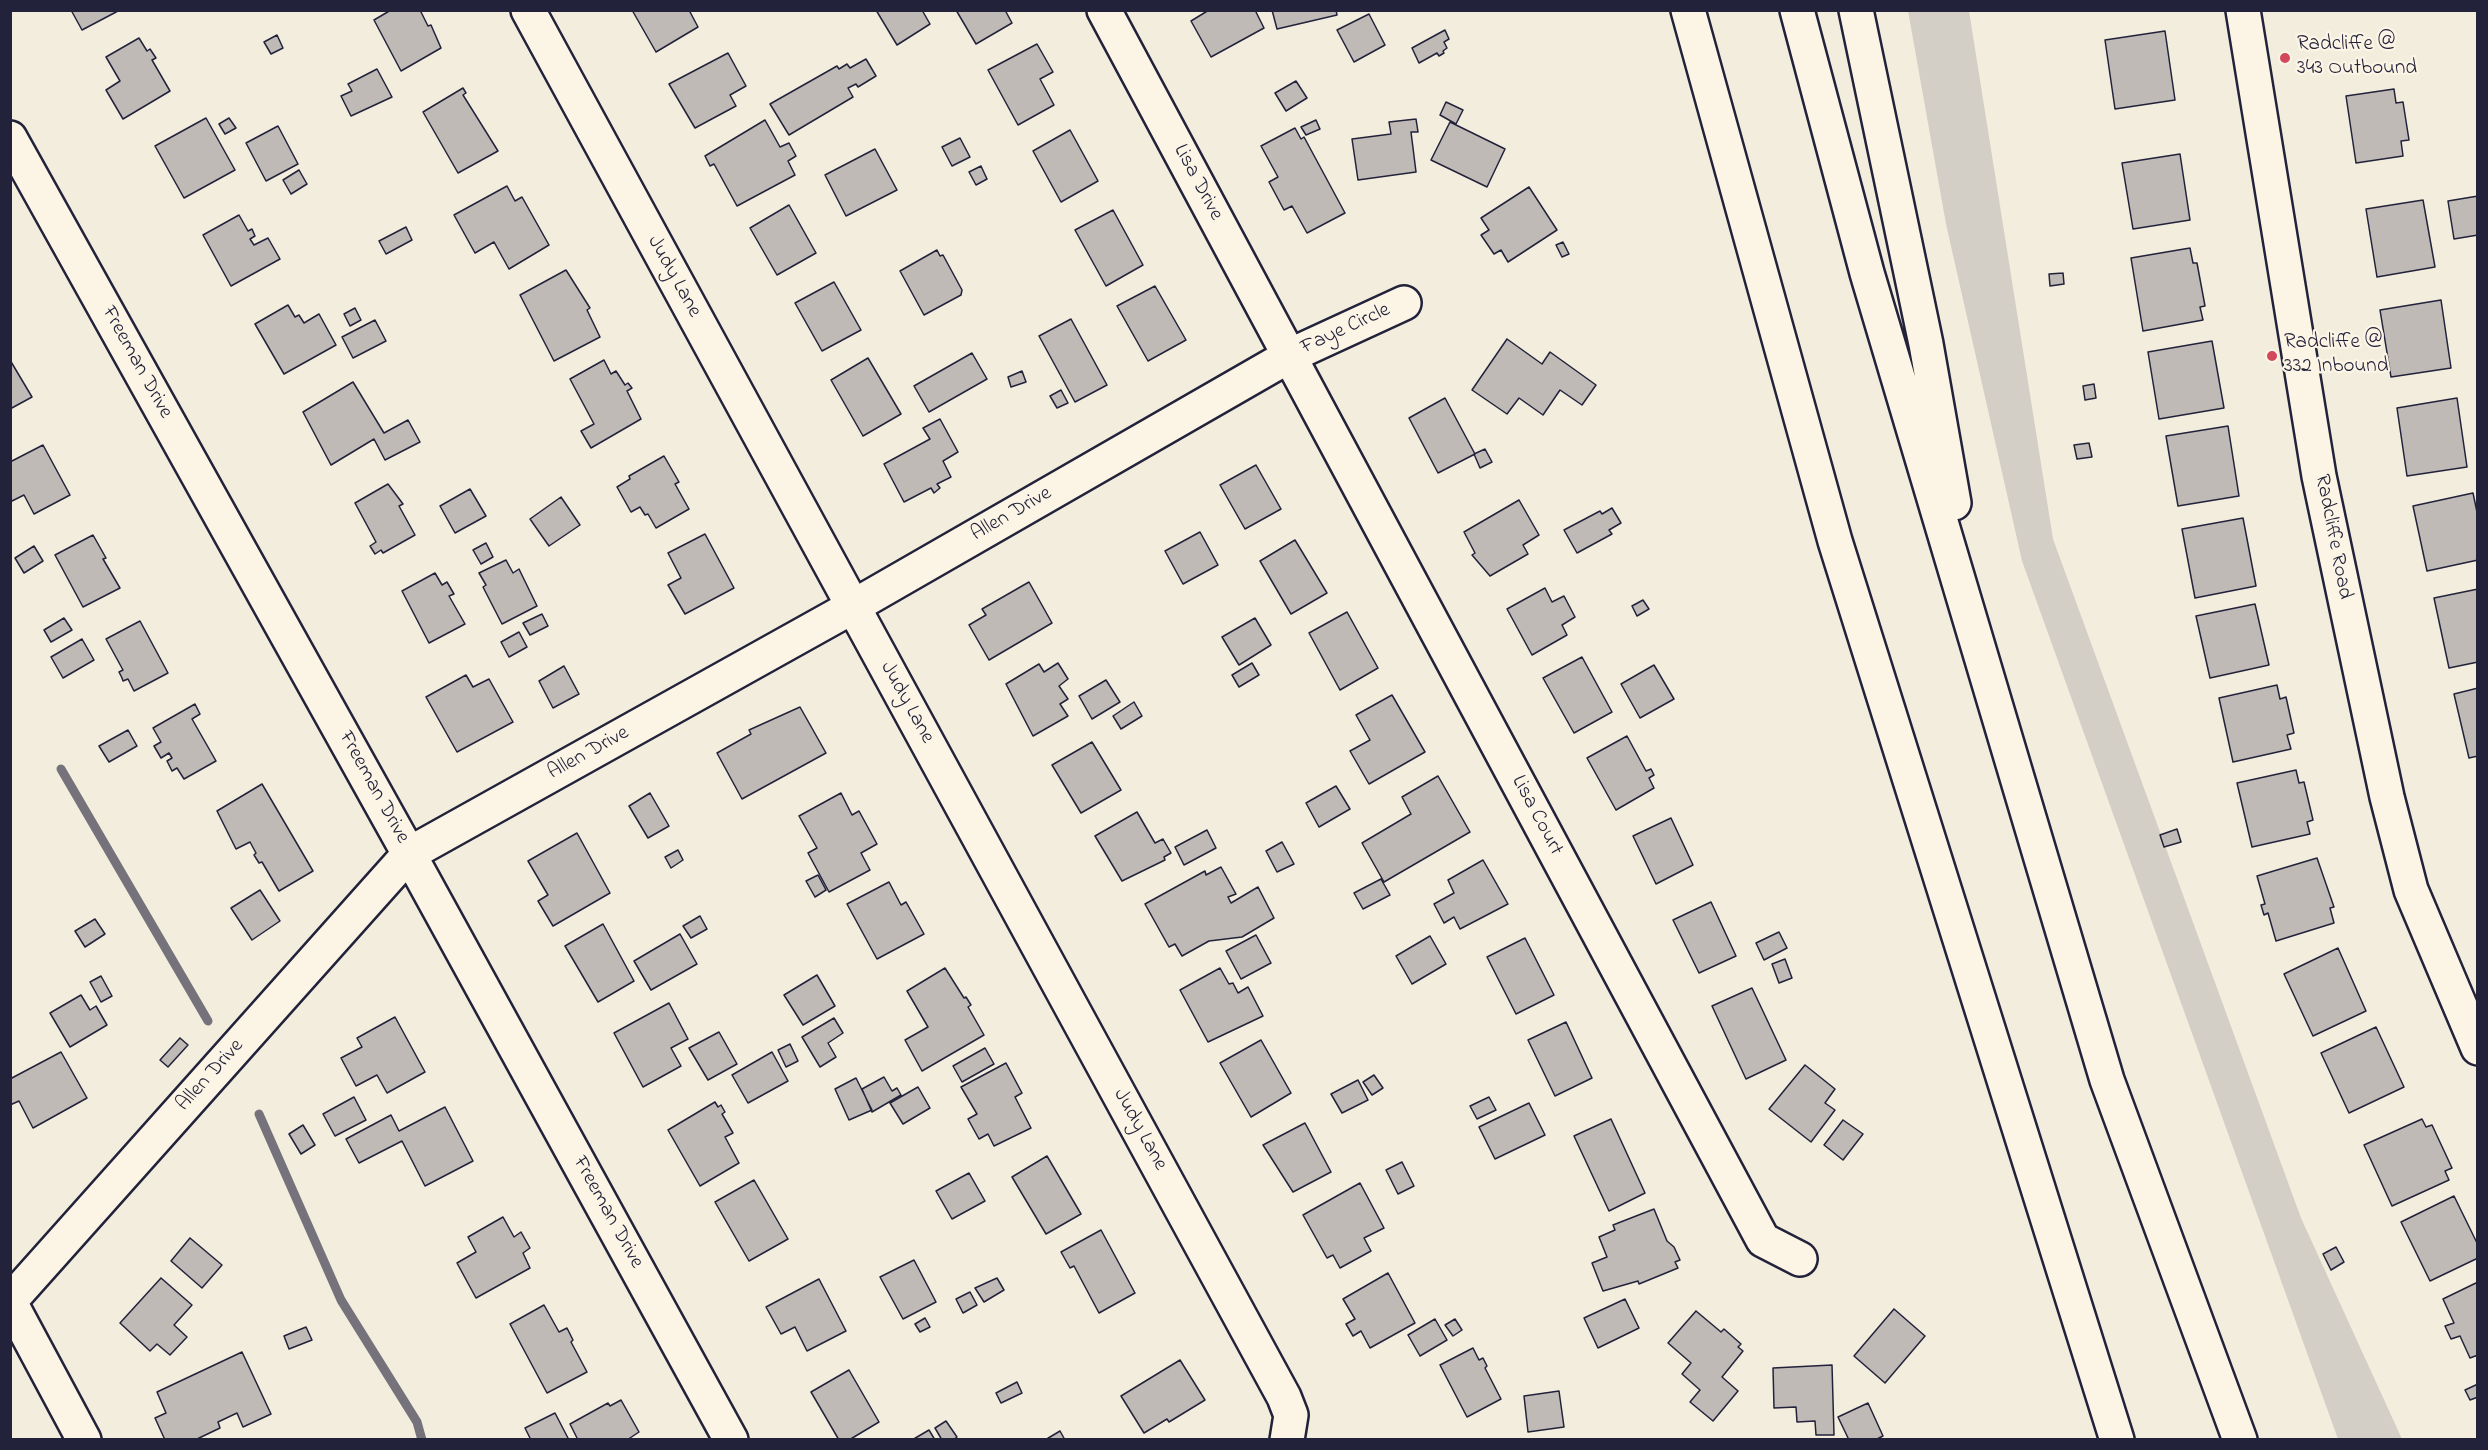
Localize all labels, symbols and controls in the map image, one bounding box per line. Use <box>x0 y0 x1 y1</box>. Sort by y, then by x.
place label: Radcliffe @ 343 Outbound <box>2297 33 2417 83</box>
marker: Radcliffe @ 343 Outbound <box>2278 51 2292 65</box>
street label: Lisa Drive <box>1166 141 1228 225</box>
street label: Judy Lane <box>640 232 706 322</box>
street label: Faye Circle <box>1297 298 1395 362</box>
street label: Freeman Drive <box>95 303 177 423</box>
place label: Radcliffe @ 332 Inbound <box>2284 331 2388 381</box>
marker: Radcliffe @ 332 Inbound <box>2265 349 2279 363</box>
street label: Radcliffe Road <box>2308 472 2356 602</box>
street label: Allen Drive <box>967 482 1057 548</box>
street label: Judy Lane <box>873 658 939 748</box>
street label: Allen Drive <box>544 721 634 787</box>
street label: Freeman Drive <box>332 728 414 848</box>
street label: Lisa Court <box>1505 772 1567 860</box>
street label: Allen Drive <box>172 1035 250 1117</box>
street label: Judy Lane <box>1106 1085 1172 1175</box>
street label: Freeman Drive <box>566 1153 648 1273</box>

